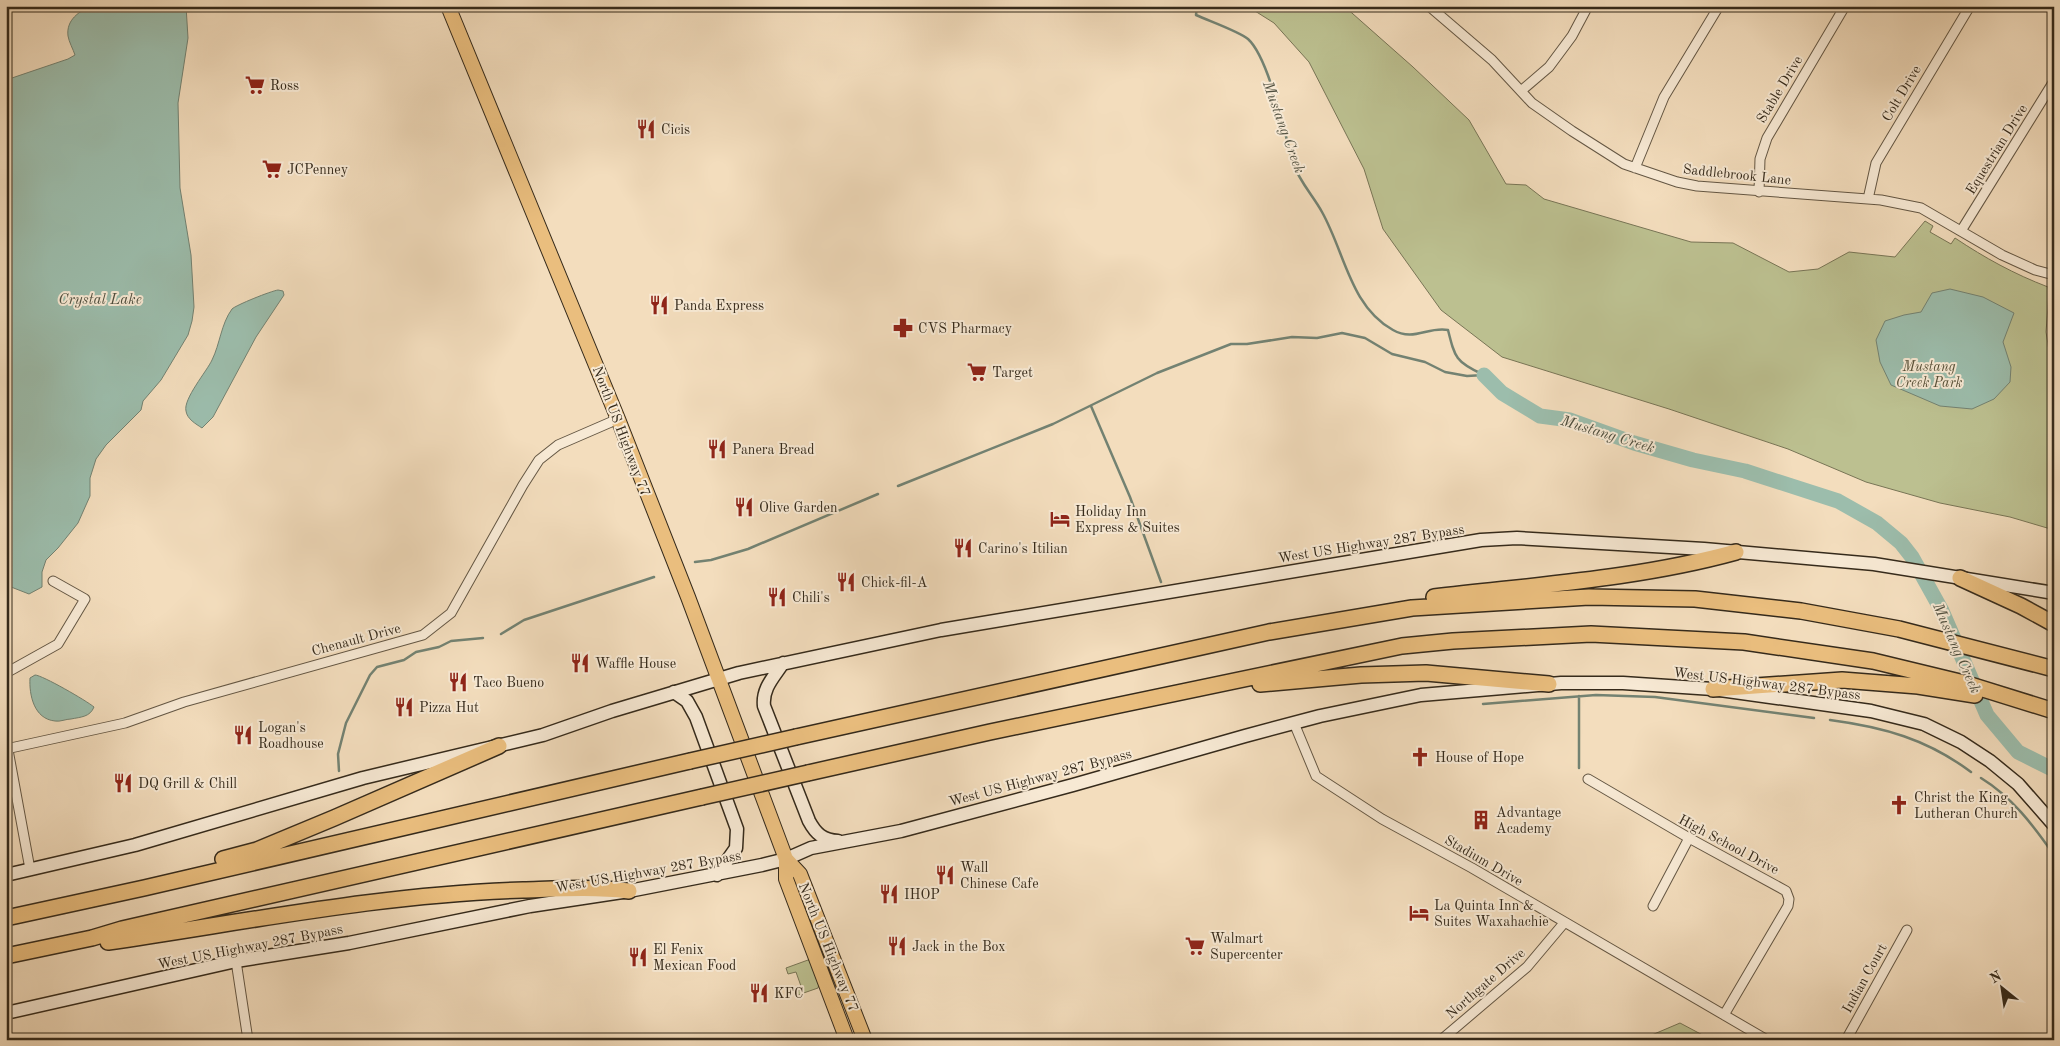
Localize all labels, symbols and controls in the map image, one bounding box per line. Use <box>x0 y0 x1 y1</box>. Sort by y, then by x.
street label: Stable Drive <box>1754 54 1805 125</box>
street label: Colt Drive <box>1880 63 1924 124</box>
supermarket icon: Ross <box>244 74 266 96</box>
water label: Mustang Creek <box>1259 78 1306 176</box>
place label: Ross <box>270 79 299 93</box>
street label: Equestrian Drive <box>1964 102 2030 197</box>
restaurant icon: Cicis <box>635 118 657 140</box>
place label: Cicis <box>661 123 690 137</box>
supermarket icon: JCPenney <box>261 158 283 180</box>
street label: Saddlebrook Lane <box>1682 162 1792 188</box>
place label: JCPenney <box>287 163 349 177</box>
water label: Crystal Lake <box>58 293 142 308</box>
restaurant icon: Panda Express <box>648 294 670 316</box>
place label: Panda Express <box>674 299 764 313</box>
pharmacy icon: CVS Pharmacy <box>892 317 914 339</box>
place label: CVS Pharmacy <box>918 322 1013 336</box>
park label: Mustang Creek Park <box>1896 360 1962 390</box>
supermarket icon: Target <box>966 361 988 383</box>
street label: North US Highway 77 <box>590 364 652 498</box>
place label: Target <box>992 366 1033 380</box>
water label: Mustang Creek <box>1558 414 1656 457</box>
restaurant icon: Panera Bread <box>706 438 728 460</box>
place label: Panera Bread <box>732 443 814 457</box>
restaurant icon: Olive Garden <box>733 496 755 518</box>
place label: Olive Garden <box>759 501 838 515</box>
place label: Holiday Inn Express & Suites <box>1075 505 1180 535</box>
hotel icon: Holiday Inn Express & Suites <box>1049 508 1071 530</box>
street label: West US Highway 287 Bypass <box>1277 522 1465 566</box>
restaurant icon: Carino's Itilian <box>952 537 974 559</box>
place label: Carino's Itilian <box>978 542 1068 556</box>
restaurant icon: Chick-fil-A <box>835 571 857 593</box>
place label: Chick-fil-A <box>861 576 928 590</box>
restaurant icon: Chili's <box>766 586 788 608</box>
place label: Chili's <box>792 591 830 605</box>
water label: Mustang Creek <box>1929 600 1982 696</box>
street label: Chenault Drive <box>310 621 402 659</box>
restaurant icon: Waffle House <box>569 652 591 674</box>
place label: Waffle House <box>595 657 676 671</box>
street label: West US Highway 287 Bypass <box>1672 666 1861 702</box>
restaurant icon: Taco Bueno <box>447 671 469 693</box>
place label: Taco Bueno <box>473 676 544 690</box>
restaurant icon: Pizza Hut <box>393 696 415 718</box>
place label: Pizza Hut <box>419 701 479 715</box>
place label: Logan's Roadhouse <box>258 721 324 751</box>
restaurant icon: Logan's Roadhouse <box>232 724 254 746</box>
church icon: House of Hope <box>1409 746 1431 768</box>
street label: West US Highway 287 Bypass <box>947 747 1133 809</box>
place label: House of Hope <box>1435 751 1524 765</box>
restaurant icon: DQ Grill & Chill <box>112 772 134 794</box>
place label: DQ Grill & Chill <box>138 777 237 791</box>
place label: Christ the King Lutheran Church <box>1914 791 2018 821</box>
church icon: Christ the King Lutheran Church <box>1888 794 1910 816</box>
place label: Advantage Academy <box>1496 806 1561 836</box>
building icon: Advantage Academy <box>1470 809 1492 831</box>
street label: High School Drive <box>1676 813 1781 877</box>
street label: Stadium Drive <box>1442 833 1525 889</box>
street label: West US Highway 287 Bypass <box>554 849 742 895</box>
place label: Wall Chinese Cafe <box>960 861 1039 891</box>
restaurant icon: Wall Chinese Cafe <box>934 864 956 886</box>
street label: North US Highway 77 <box>796 881 860 1014</box>
restaurant icon: IHOP <box>878 883 900 905</box>
place label: IHOP <box>904 888 940 902</box>
place label: La Quinta Inn & Suites Waxahachie <box>1434 899 1549 929</box>
hotel icon: La Quinta Inn & Suites Waxahachie <box>1408 902 1430 924</box>
street label: West US Highway 287 Bypass <box>156 922 344 972</box>
place label: Walmart Supercenter <box>1210 932 1283 962</box>
restaurant icon: Jack in the Box <box>886 935 908 957</box>
supermarket icon: Walmart Supercenter <box>1184 935 1206 957</box>
place label: Jack in the Box <box>912 940 1005 954</box>
street label: Indian Court <box>1840 941 1890 1016</box>
place label: El Fenix Mexican Food <box>653 943 736 973</box>
restaurant icon: El Fenix Mexican Food <box>627 946 649 968</box>
street label: Northgate Drive <box>1444 946 1528 1022</box>
north arrow <box>1978 964 2028 1014</box>
text: N <box>1988 969 2004 986</box>
restaurant icon: KFC <box>748 982 770 1004</box>
place label: KFC <box>774 987 803 1001</box>

